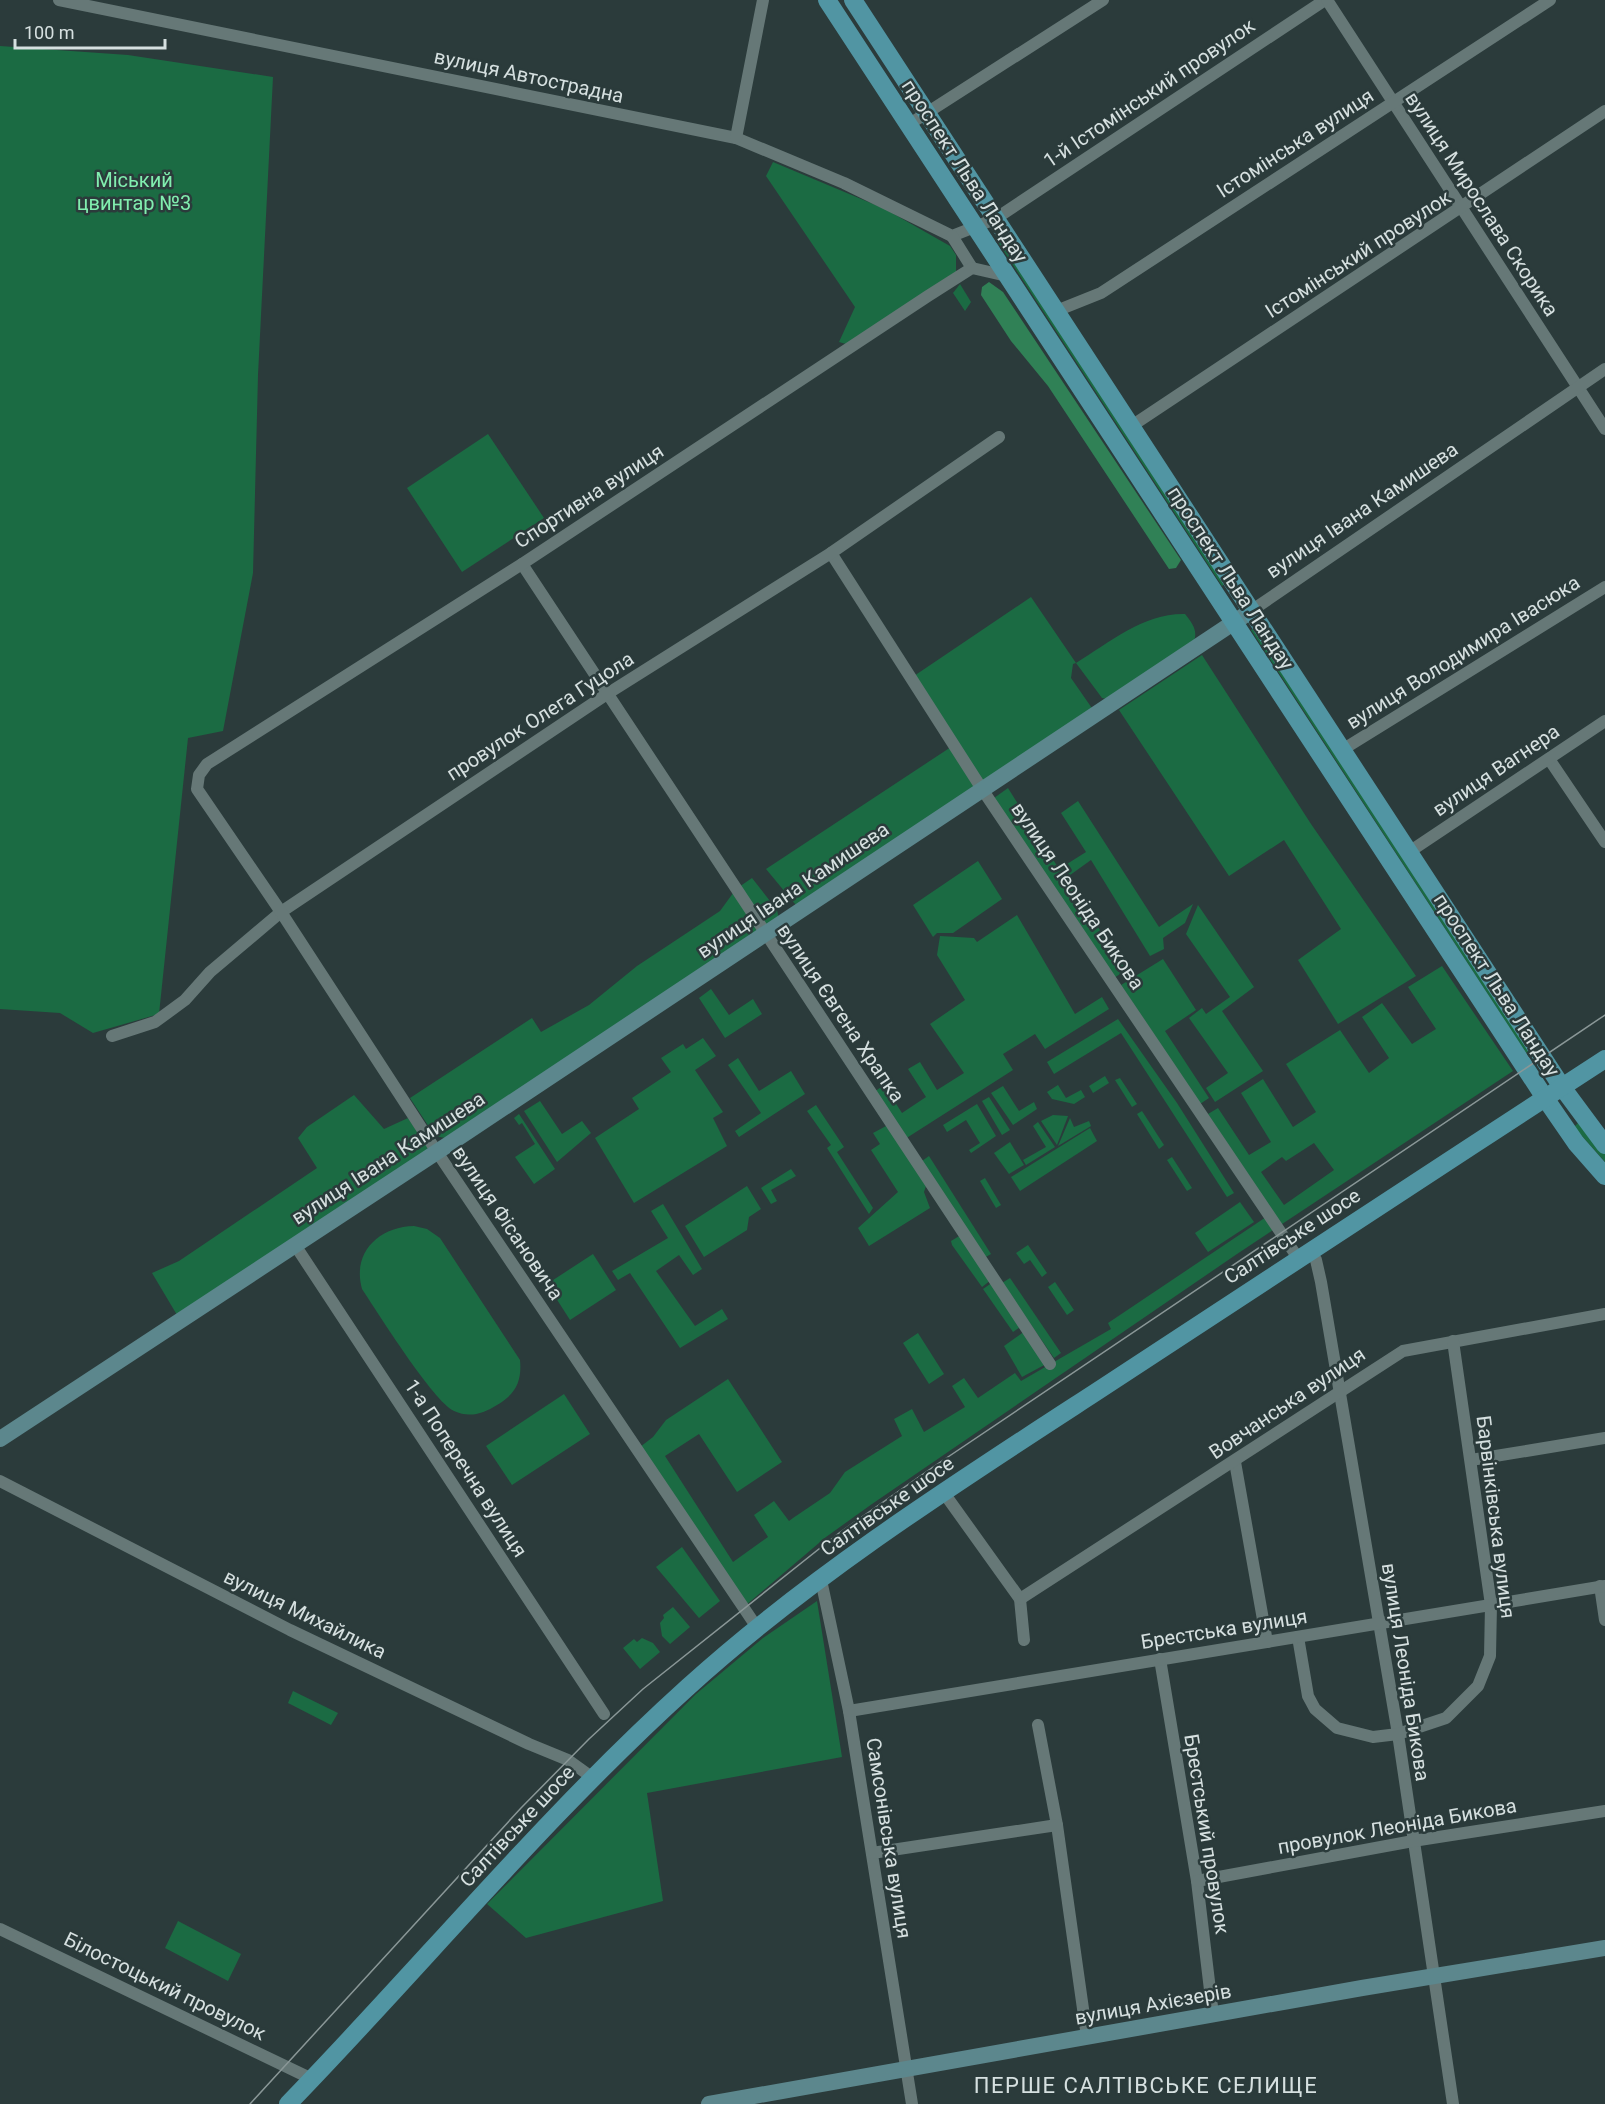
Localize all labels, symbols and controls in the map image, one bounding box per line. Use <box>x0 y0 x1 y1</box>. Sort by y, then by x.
scale bar <box>15 12 165 50</box>
street label: 1-й Істомінський провулок <box>1039 13 1259 173</box>
text: 100 m <box>24 22 75 43</box>
street label: вулиця Автострадна <box>432 44 626 108</box>
street label: проспект Льва Ландау <box>897 75 1033 267</box>
street label: Істомінська вулиця <box>1212 83 1378 203</box>
street label: вулиця Мирослава Скорика <box>1400 87 1564 321</box>
park label: Міський цвинтар №3 <box>77 168 191 215</box>
street label: Істомінський провулок <box>1261 185 1455 323</box>
street label: вулиця Івана Камишева <box>1262 437 1462 583</box>
street label: Спортивна вулиця <box>510 439 668 553</box>
street label: проспект Льва Ландау <box>1163 482 1299 674</box>
street label: вулиця Володимира Івасюка <box>1342 570 1584 734</box>
street label: провулок Олега Гуцола <box>442 647 638 785</box>
street label: вулиця Вагнера <box>1428 719 1564 821</box>
street label: вулиця Леоніда Бикова <box>1006 798 1150 994</box>
street label: вулиця Івана Камишева <box>693 817 893 963</box>
street label: проспект Льва Ландау <box>1429 889 1565 1081</box>
street label: вулиця Євгена Храпка <box>772 919 910 1107</box>
street label: вулиця Івана Камишева <box>287 1086 489 1230</box>
street label: вулиця Фісановича <box>448 1141 568 1305</box>
street label: Салтівське шосе <box>1219 1183 1365 1289</box>
street label: Вовчанська вулиця <box>1204 1342 1370 1464</box>
street label: 1-а Поперечна вулиця <box>400 1375 532 1561</box>
street label: Барвінківська вулиця <box>1472 1414 1520 1620</box>
street label: Салтівське шосе <box>816 1451 958 1561</box>
street label: вулиця Леоніда Бикова <box>1377 1561 1435 1783</box>
street label: вулиця Михайлика <box>220 1564 390 1664</box>
street label: Брестська вулиця <box>1139 1604 1309 1654</box>
street label: Брестський провулок <box>1179 1732 1235 1936</box>
street label: Самсонівська вулиця <box>861 1736 917 1940</box>
street label: Салтівське шосе <box>454 1760 580 1892</box>
street label: провулок Леоніда Бикова <box>1276 1793 1518 1859</box>
street label: Білостоцький провулок <box>60 1927 270 2045</box>
street label: вулиця Ахієзерів <box>1073 1978 1233 2030</box>
district label: ПЕРШЕ САЛТІВСЬКЕ СЕЛИЩЕ <box>974 2073 1318 2098</box>

